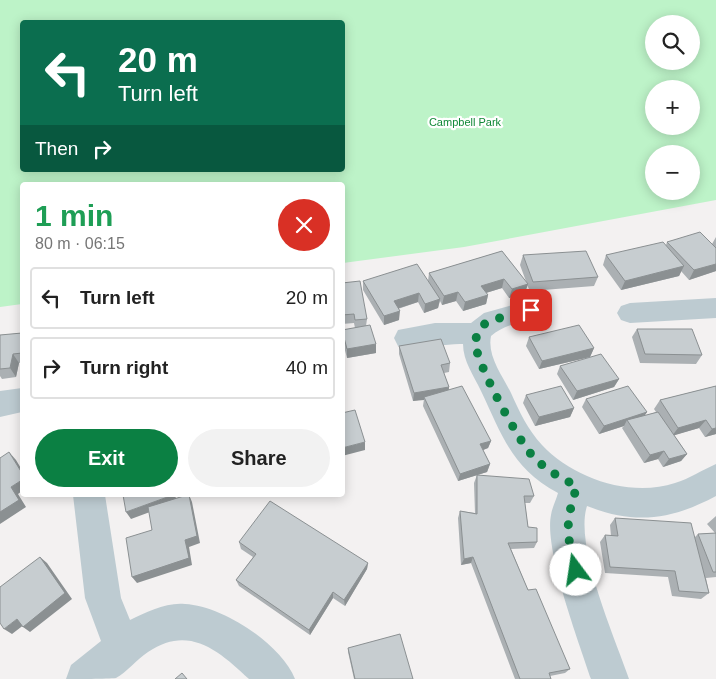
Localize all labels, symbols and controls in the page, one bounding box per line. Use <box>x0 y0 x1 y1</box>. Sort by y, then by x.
map controls <box>645 15 700 200</box>
button: search <box>645 15 700 70</box>
icon: left <box>35 40 100 105</box>
text: 20 m <box>118 40 198 79</box>
button: + <box>645 80 700 135</box>
text: Turn left <box>118 81 198 106</box>
park label: Campbell Park <box>429 116 502 128</box>
icon: right <box>88 135 116 163</box>
text: Then <box>35 138 78 159</box>
button: − <box>645 145 700 200</box>
text: 1 min <box>35 199 113 232</box>
button: close <box>278 199 330 251</box>
text: 80 m · 06:15 <box>35 235 125 252</box>
icon: left <box>37 284 65 312</box>
text: Turn left <box>80 287 155 308</box>
text: 20 m <box>286 287 328 308</box>
pin <box>510 289 552 331</box>
icon: arrive <box>517 296 545 324</box>
icon: right <box>37 354 65 382</box>
text: Turn right <box>80 357 168 378</box>
text: 40 m <box>286 357 328 378</box>
button: Exit <box>35 429 178 487</box>
button: Share <box>188 429 330 487</box>
position arrow <box>549 543 601 595</box>

